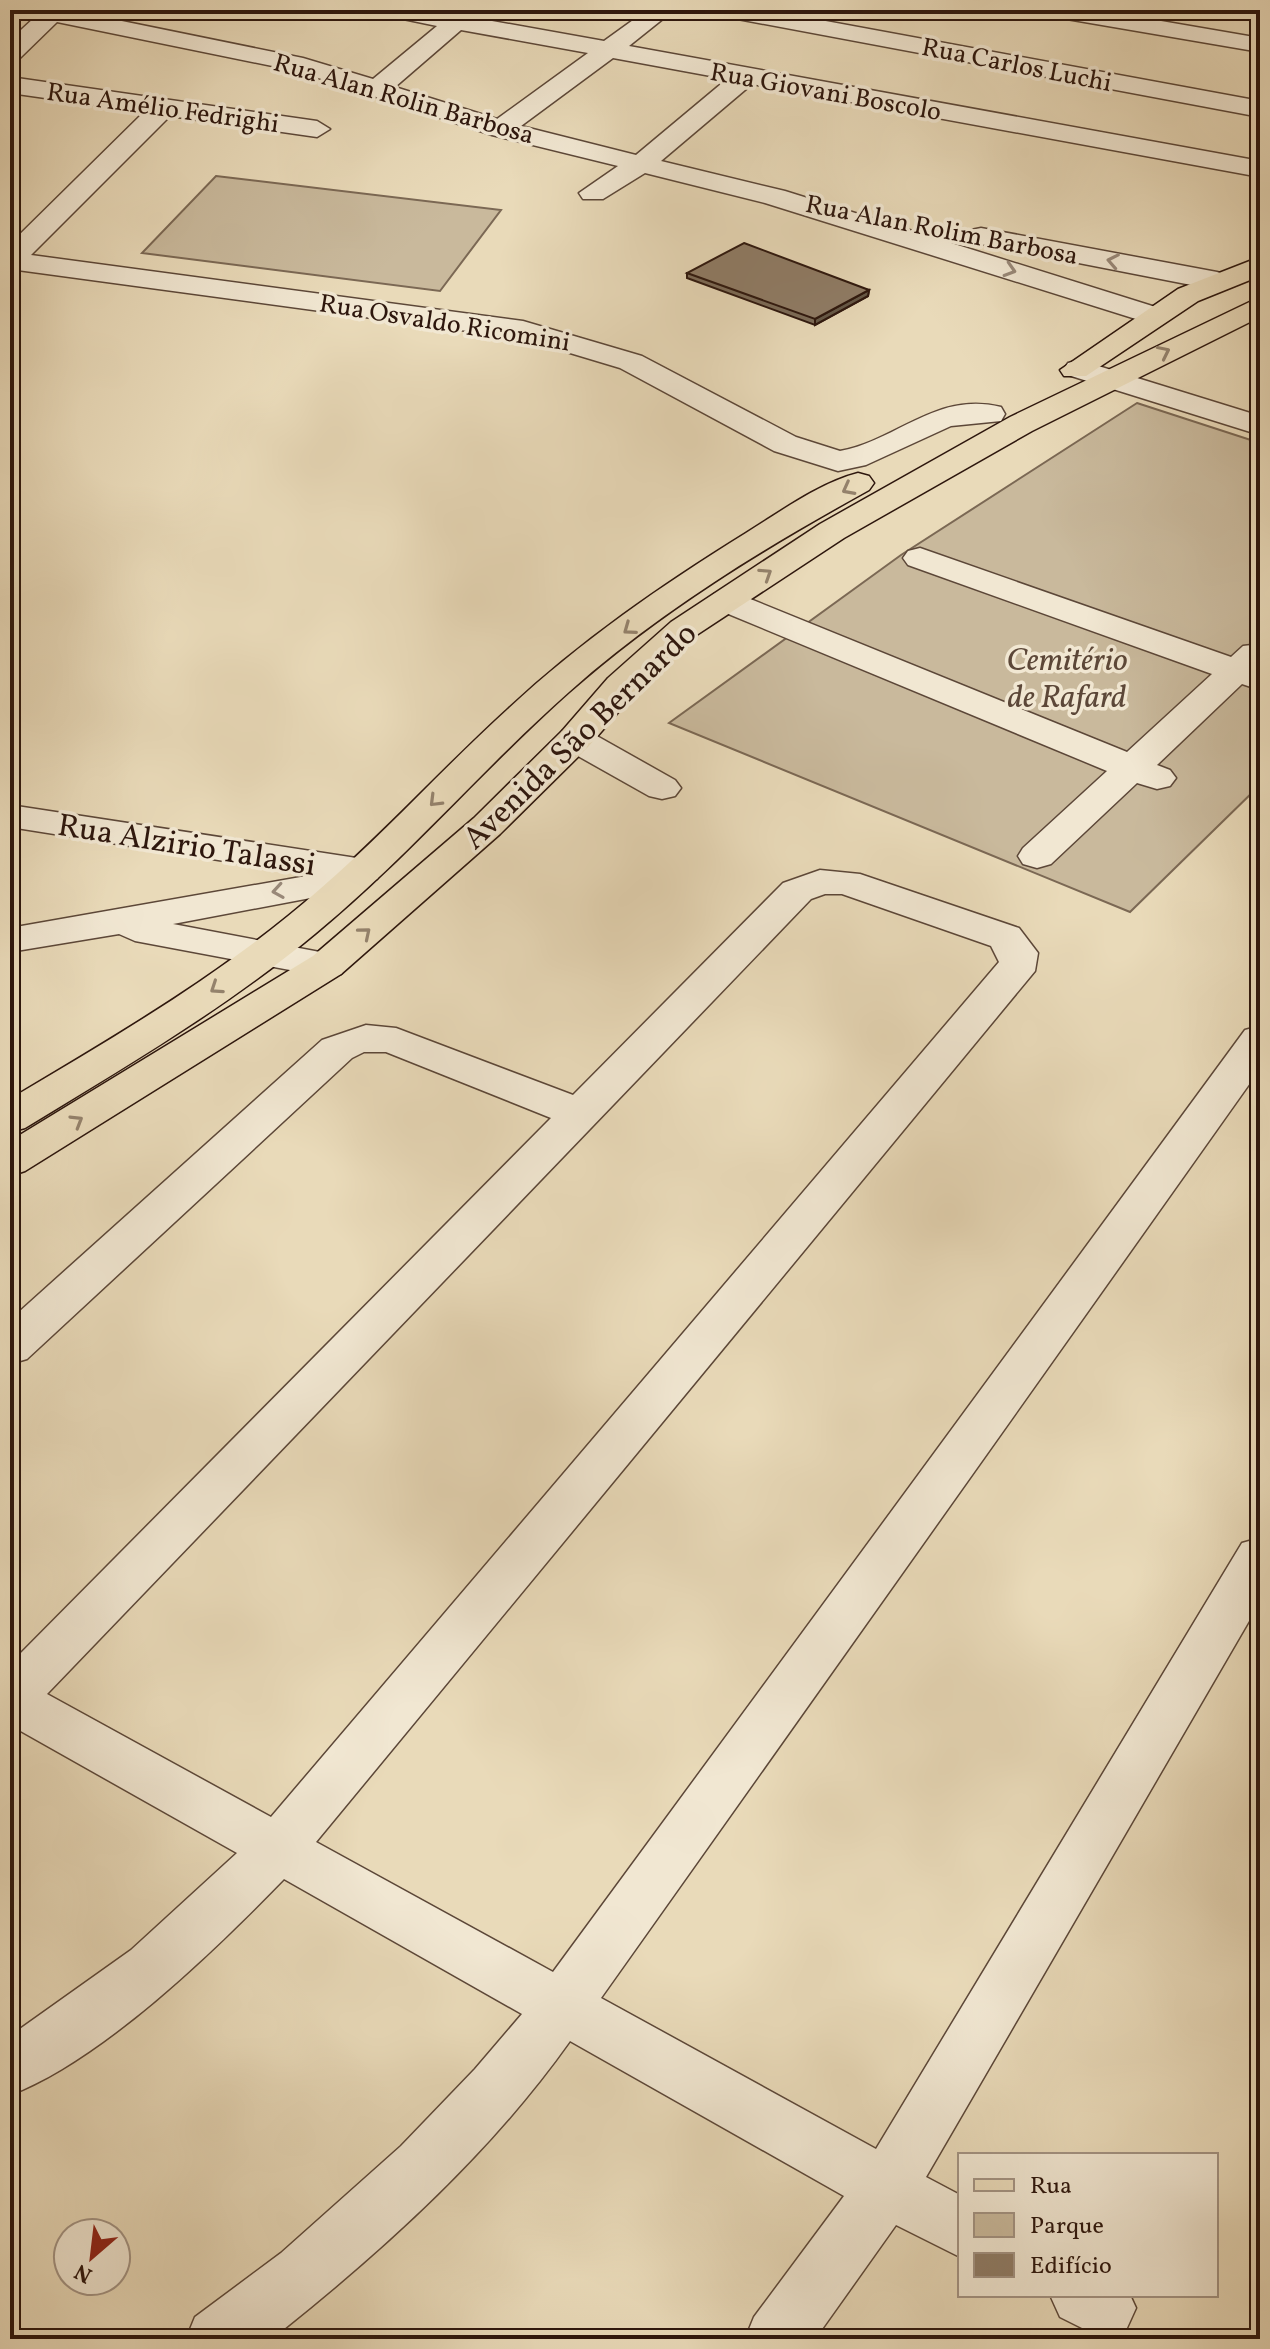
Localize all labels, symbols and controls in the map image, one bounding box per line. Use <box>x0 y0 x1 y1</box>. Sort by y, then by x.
street label: Rua Carlos Luchi <box>919 30 1115 102</box>
street label: Rua Alan Rolin Barbosa <box>269 45 538 154</box>
street label: Rua Giovani Boscolo <box>707 55 944 131</box>
street label: Rua Amélio Fedrighi <box>44 75 281 143</box>
street label: Rua Alan Rolim Barbosa <box>802 187 1081 275</box>
one-way arrow <box>1106 254 1120 271</box>
one-way arrow <box>1002 261 1016 277</box>
street label: Rua Osvaldo Ricomini <box>317 286 573 362</box>
one-way arrow <box>1155 347 1170 362</box>
one-way arrow <box>841 479 856 494</box>
one-way arrow <box>757 569 771 584</box>
street label: Avenida São Bernardo <box>454 613 708 861</box>
one-way arrow <box>624 619 638 634</box>
park label: Cemitério de Rafard <box>1007 640 1128 721</box>
one-way arrow <box>430 792 444 806</box>
street label: Rua Alzirio Talassi <box>54 805 319 889</box>
one-way arrow <box>271 882 284 899</box>
one-way arrow <box>355 928 370 943</box>
one-way arrow <box>211 978 225 993</box>
one-way arrow <box>68 1115 83 1131</box>
legend <box>958 2153 1218 2297</box>
text: Rua <box>1030 2170 1072 2204</box>
text: Parque <box>1030 2210 1104 2244</box>
north arrow <box>52 2217 132 2297</box>
text: Edifício <box>1030 2250 1112 2284</box>
text: N <box>69 2255 98 2290</box>

